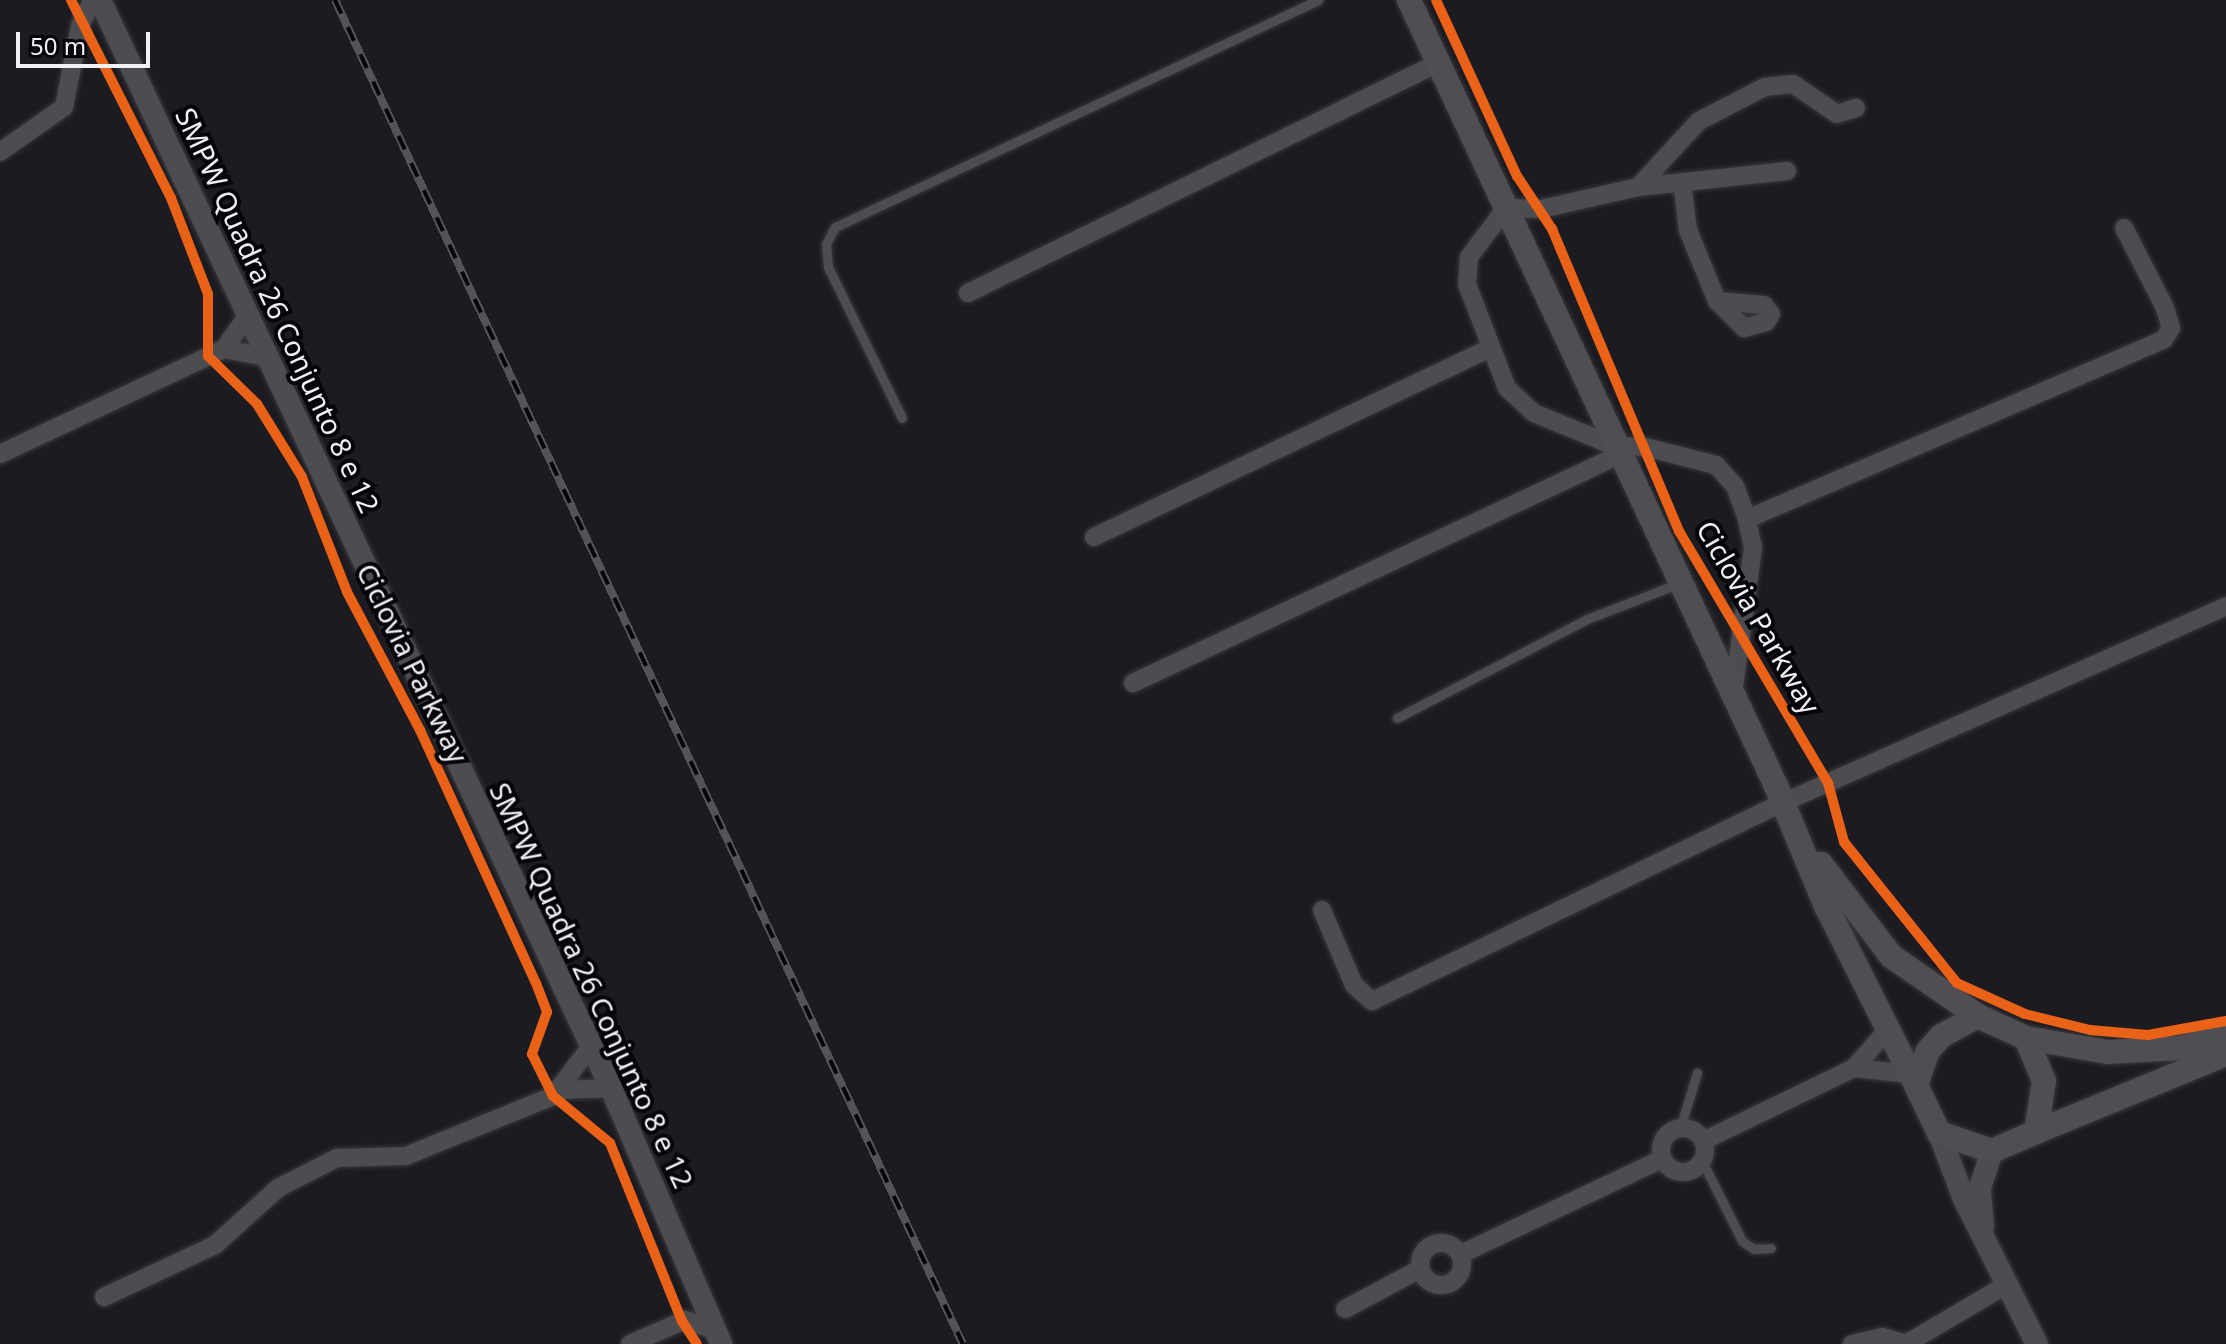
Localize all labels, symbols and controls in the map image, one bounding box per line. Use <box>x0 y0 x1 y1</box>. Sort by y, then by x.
scale bar <box>20 16 154 66</box>
text: 50 m <box>30 29 86 62</box>
street label: SMPW Quadra 26 Conjunto 8 e 12 <box>169 102 387 518</box>
street label: Ciclovia Parkway <box>1690 514 1828 720</box>
street label: Ciclovia Parkway <box>350 558 476 768</box>
street label: SMPW Quadra 26 Conjunto 8 e 12 <box>483 777 701 1193</box>

